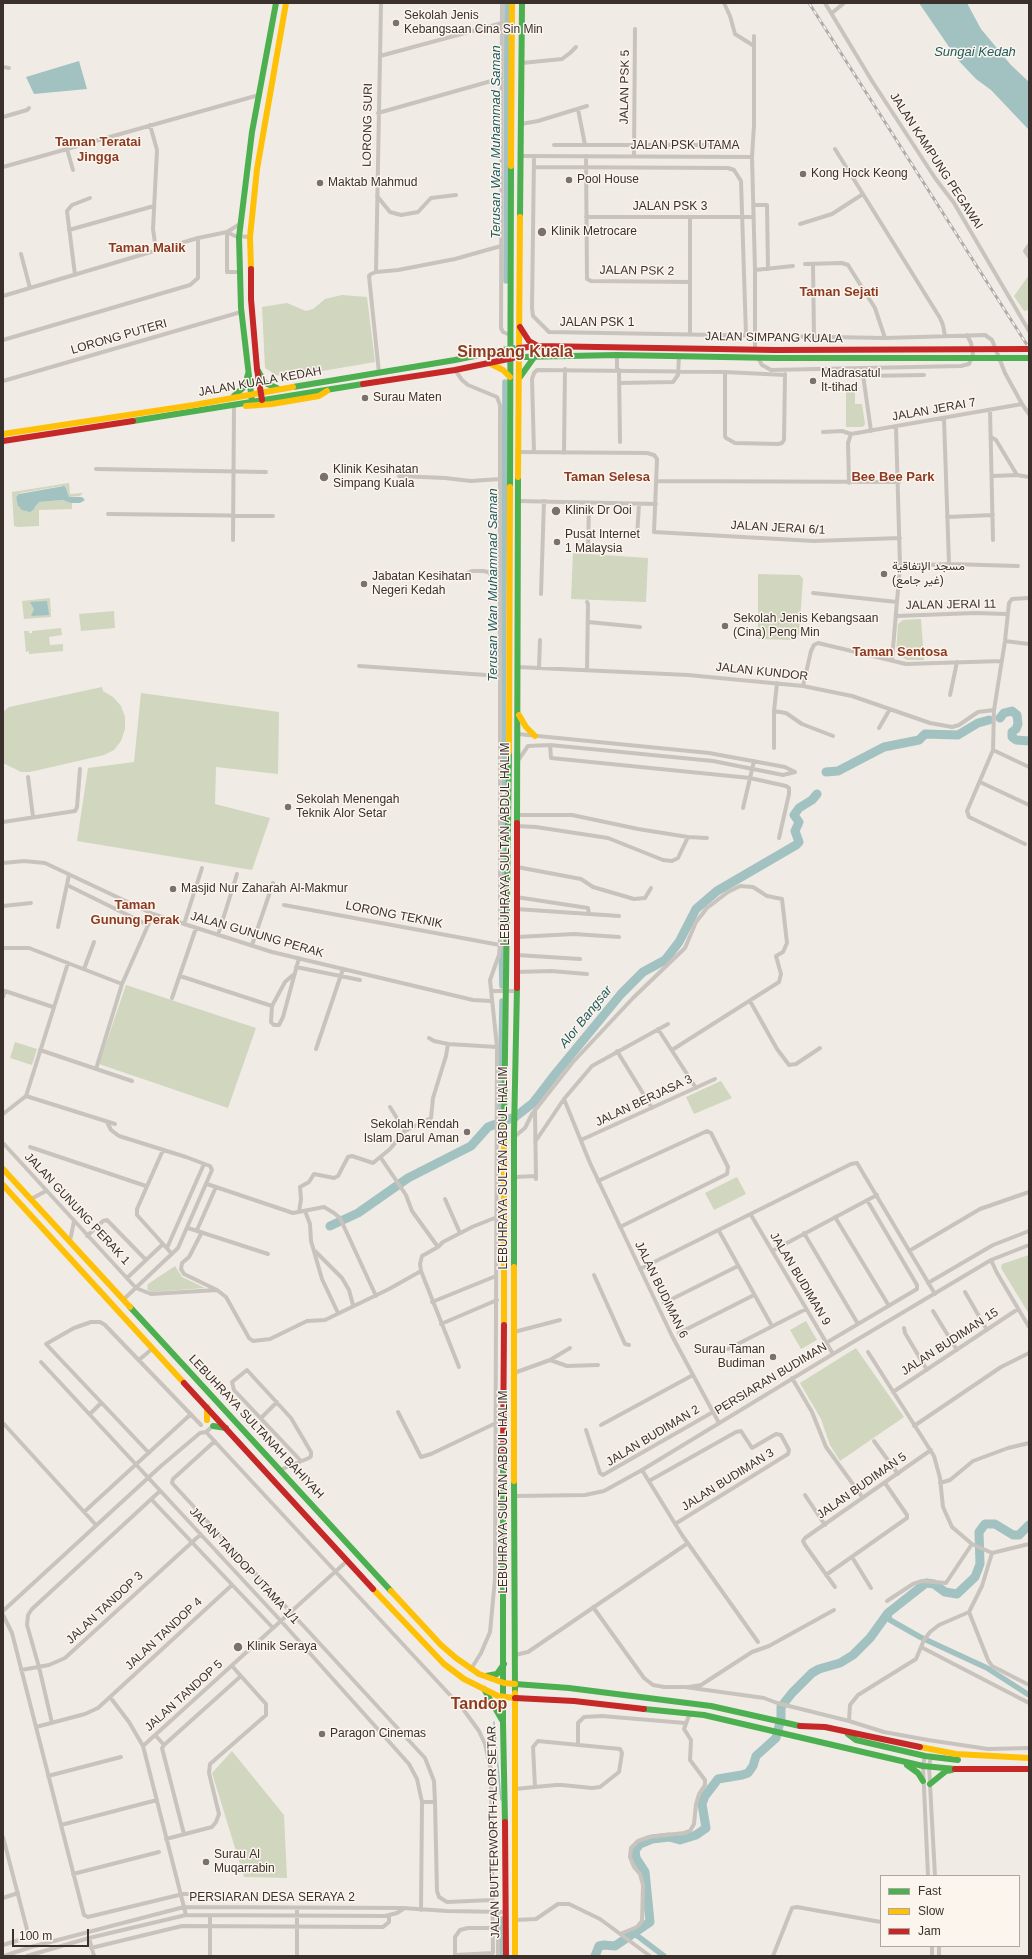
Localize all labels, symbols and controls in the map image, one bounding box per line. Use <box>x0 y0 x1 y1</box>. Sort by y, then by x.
place label: Sekolah Jenis Kebangsaan Cina Sin Min <box>404 9 543 37</box>
marker: Sekolah Jenis Kebangsaan Cina Sin Min <box>391 18 401 28</box>
water label: Sungai Kedah <box>934 44 1016 60</box>
water label: Terusan Wan Muhammad Saman <box>488 45 504 239</box>
street label: JALAN PSK 5 <box>617 50 633 124</box>
street label: LORONG SURI <box>360 83 376 167</box>
street label: JALAN KAMPUNG PEGAWAI <box>886 90 986 232</box>
district label: Taman Teratai Jingga <box>55 134 141 165</box>
street label: JALAN PSK UTAMA <box>630 139 740 153</box>
place label: Kong Hock Keong <box>811 167 908 181</box>
marker: Kong Hock Keong <box>798 169 808 179</box>
place label: Pool House <box>577 173 639 187</box>
marker: Pool House <box>564 175 574 185</box>
place label: Maktab Mahmud <box>328 176 417 190</box>
marker: Maktab Mahmud <box>315 178 325 188</box>
street label: JALAN PSK 3 <box>633 200 707 214</box>
place label: Klinik Metrocare <box>551 225 637 239</box>
marker: Klinik Metrocare <box>536 226 548 238</box>
district label: Taman Malik <box>108 240 186 256</box>
street label: JALAN PSK 2 <box>600 263 674 279</box>
district label: Taman Sejati <box>799 284 879 300</box>
street label: LORONG PUTERI <box>69 316 169 358</box>
street label: JALAN PSK 1 <box>560 316 634 330</box>
street label: JALAN SIMPANG KUALA <box>705 330 843 346</box>
district label: Simpang Kuala <box>457 343 573 363</box>
street label: JALAN KUALA KEDAH <box>197 364 323 400</box>
place label: Madrasatul It-tihad <box>821 367 880 395</box>
marker: Madrasatul It-tihad <box>808 376 818 386</box>
place label: Surau Maten <box>373 391 442 405</box>
marker: Surau Maten <box>360 393 370 403</box>
street label: JALAN JERAI 7 <box>891 396 977 424</box>
place label: Klinik Kesihatan Simpang Kuala <box>333 463 418 491</box>
district label: Taman Selesa <box>564 469 650 485</box>
district label: Bee Bee Park <box>851 469 935 485</box>
marker: Klinik Kesihatan Simpang Kuala <box>318 471 330 483</box>
water label: Terusan Wan Muhammad Saman <box>485 488 501 682</box>
place label: Klinik Dr Ooi <box>565 504 632 518</box>
marker: Klinik Dr Ooi <box>550 505 562 517</box>
street label: JALAN JERAI 6/1 <box>730 518 826 538</box>
place label: Pusat Internet 1 Malaysia <box>565 528 640 556</box>
marker: Pusat Internet 1 Malaysia <box>552 537 562 547</box>
place label: مسجد الإتفاقية (غير جامع) <box>892 560 965 588</box>
marker: مسجد الإتفاقية (غير جامع) <box>879 569 889 579</box>
place label: Jabatan Kesihatan Negeri Kedah <box>372 570 471 598</box>
marker: Jabatan Kesihatan Negeri Kedah <box>359 579 369 589</box>
street label: JALAN JERAI 11 <box>906 597 996 613</box>
place label: Sekolah Jenis Kebangsaan (Cina) Peng Min <box>733 612 878 640</box>
marker: Sekolah Jenis Kebangsaan (Cina) Peng Min <box>720 621 730 631</box>
district label: Taman Sentosa <box>852 644 948 660</box>
street label: JALAN KUNDOR <box>715 660 809 684</box>
street label: LEBUHRAYA SULTAN ABDUL HALIM <box>499 742 513 946</box>
place label: Sekolah Menengah Teknik Alor Setar <box>296 793 399 821</box>
marker: Sekolah Menengah Teknik Alor Setar <box>283 802 293 812</box>
place label: Masjid Nur Zaharah Al-Makmur <box>181 882 348 896</box>
marker: Masjid Nur Zaharah Al-Makmur <box>168 884 178 894</box>
district label: Taman Gunung Perak <box>91 897 179 928</box>
street label: LORONG TEKNIK <box>344 899 444 931</box>
street label: JALAN GUNUNG PERAK <box>189 909 325 961</box>
water label: Alor Bangsar <box>556 983 616 1051</box>
street label: LEBUHRAYA SULTAN ABDUL HALIM <box>497 1066 511 1270</box>
street label: JALAN BERJASA 3 <box>593 1072 695 1130</box>
place label: Sekolah Rendah Islam Darul Aman <box>364 1118 459 1146</box>
marker: Sekolah Rendah Islam Darul Aman <box>462 1127 472 1137</box>
street label: JALAN GUNUNG PERAK 1 <box>21 1150 133 1268</box>
street label: JALAN BUDIMAN 9 <box>767 1230 833 1328</box>
street label: JALAN BUDIMAN 6 <box>631 1239 691 1341</box>
street label: JALAN BUDIMAN 15 <box>899 1305 1001 1379</box>
street label: PERSIARAN BUDIMAN <box>712 1340 830 1418</box>
place label: Surau Taman Budiman <box>694 1343 765 1371</box>
street label: LEBUHRAYA SULTANAH BAHIYAH <box>185 1352 327 1502</box>
marker: Surau Taman Budiman <box>768 1352 778 1362</box>
street label: LEBUHRAYA SULTAN ABDUL HALIM <box>497 1390 511 1594</box>
street label: JALAN BUDIMAN 2 <box>604 1403 702 1469</box>
street label: JALAN BUDIMAN 3 <box>679 1446 777 1514</box>
street label: JALAN BUDIMAN 5 <box>814 1450 910 1522</box>
street label: JALAN TANDOP UTAMA 1/1 <box>186 1505 302 1627</box>
street label: JALAN TANDOP 3 <box>64 1569 146 1647</box>
street label: JALAN TANDOP 4 <box>123 1595 205 1673</box>
place label: Klinik Seraya <box>247 1640 317 1654</box>
marker: Klinik Seraya <box>232 1641 244 1653</box>
street label: JALAN TANDOP 5 <box>142 1657 226 1735</box>
district label: Tandop <box>451 1695 507 1715</box>
street label: JALAN BUTTERWORTH-ALOR SETAR <box>485 1726 503 1938</box>
place label: Paragon Cinemas <box>330 1727 426 1741</box>
marker: Paragon Cinemas <box>317 1729 327 1739</box>
place label: Surau Al Muqarrabin <box>214 1848 275 1876</box>
marker: Surau Al Muqarrabin <box>201 1857 211 1867</box>
legend <box>880 1875 1020 1947</box>
text: Fast <box>918 1884 941 1898</box>
street label: PERSIARAN DESA SERAYA 2 <box>189 1891 355 1905</box>
text: Slow <box>918 1904 944 1918</box>
scale bar <box>14 1921 91 1947</box>
text: Jam <box>918 1924 941 1938</box>
text: 100 m <box>19 1929 52 1943</box>

